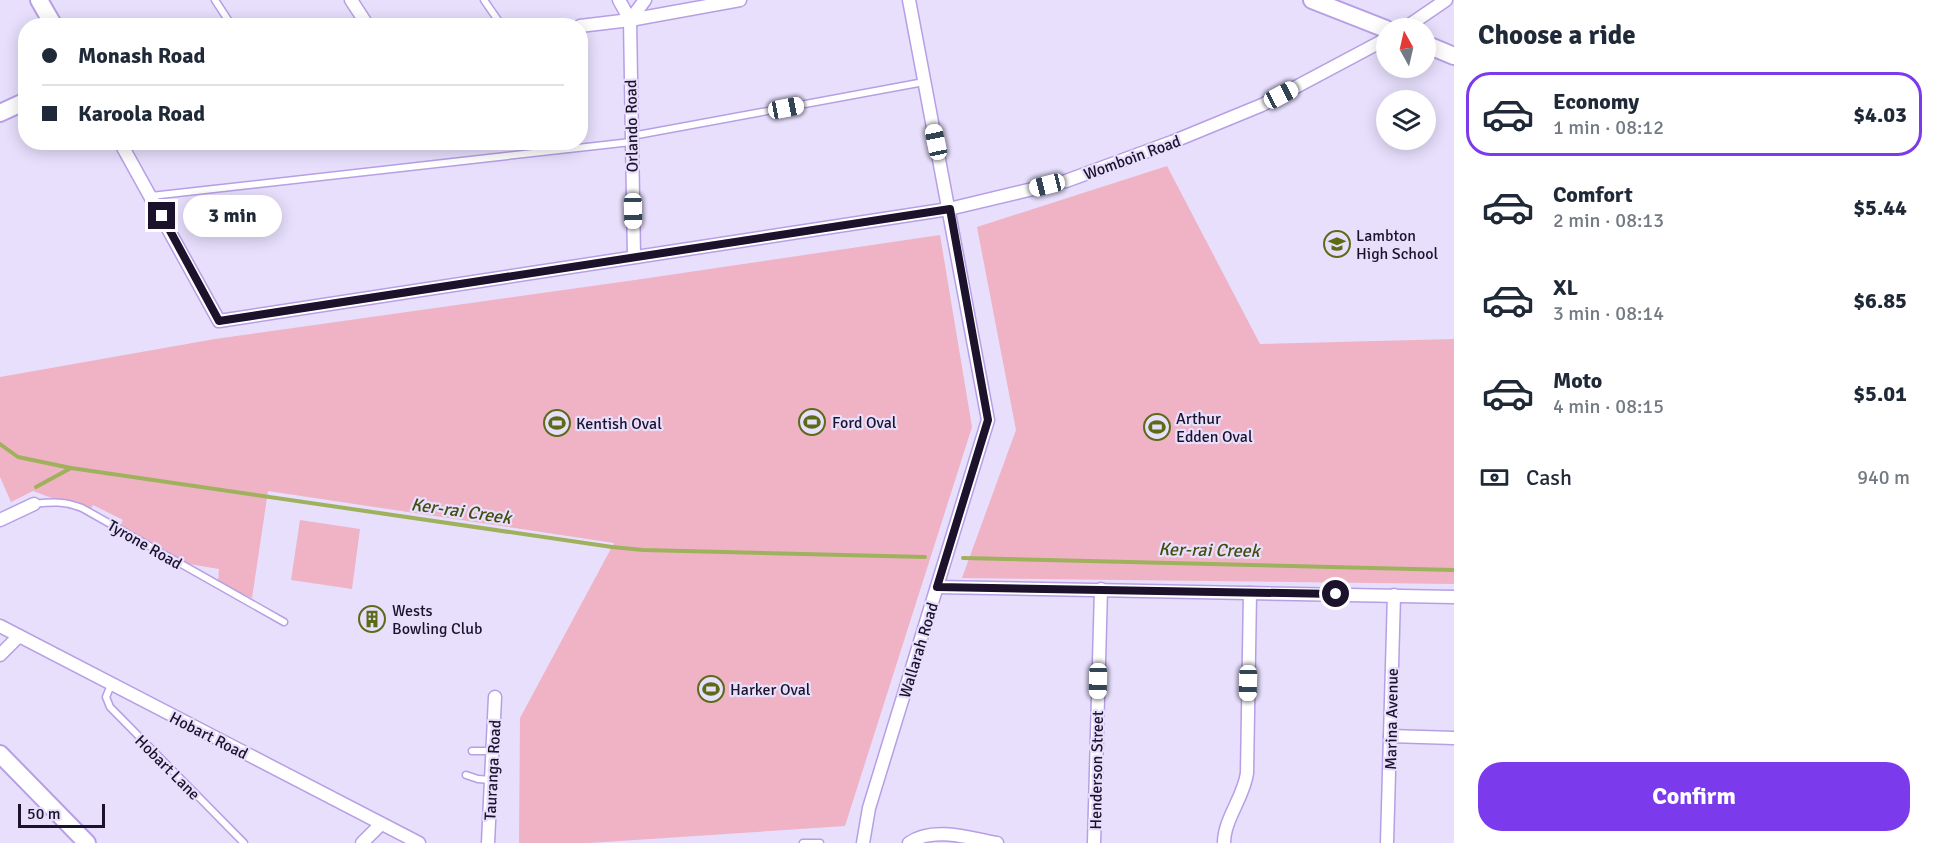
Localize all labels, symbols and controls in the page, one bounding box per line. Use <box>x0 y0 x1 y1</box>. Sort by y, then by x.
north arrow <box>1376 18 1436 78</box>
map controls <box>1376 18 1436 150</box>
text: Choose a ride <box>1478 19 1636 52</box>
text: Monash Road <box>78 42 205 69</box>
car <box>1261 79 1301 111</box>
street label: Orlando Road <box>621 80 643 172</box>
icon: car <box>1481 87 1535 141</box>
text: Economy <box>1553 88 1639 115</box>
button: layers <box>1376 90 1436 150</box>
car <box>767 96 805 120</box>
text: Karoola Road <box>78 100 205 127</box>
text: $4.03 <box>1853 101 1907 128</box>
text: 1 min · 08:12 <box>1553 115 1664 140</box>
car <box>923 123 949 161</box>
street label: Womboin Road <box>1081 131 1184 185</box>
car <box>1027 172 1067 198</box>
icon: car <box>1481 180 1535 234</box>
text: Comfort <box>1553 181 1633 208</box>
car <box>624 193 642 229</box>
text: $5.44 <box>1853 194 1907 221</box>
callout: 3 min <box>183 195 282 237</box>
route end <box>148 202 175 229</box>
text: 3 min <box>208 203 257 228</box>
text: 2 min · 08:13 <box>1553 208 1664 233</box>
place label: Lambton High School <box>1356 226 1439 264</box>
school or university icon: Lambton High School <box>1322 229 1352 259</box>
icon: car <box>1481 273 1535 327</box>
text: XL <box>1553 274 1578 301</box>
text: $6.85 <box>1853 287 1907 314</box>
text: 3 min · 08:14 <box>1553 301 1664 326</box>
icon: car <box>1481 366 1535 420</box>
text: Moto <box>1553 367 1602 394</box>
text: $5.01 <box>1853 380 1907 407</box>
text: 4 min · 08:15 <box>1553 394 1664 419</box>
sports icon: Ford Oval <box>797 407 827 437</box>
sports icon: Kentish Oval <box>542 408 572 438</box>
place label: Arthur Edden Oval <box>1176 409 1253 447</box>
sports icon: Arthur Edden Oval <box>1142 412 1172 442</box>
place label: Ford Oval <box>832 413 897 433</box>
place label: Kentish Oval <box>576 414 662 434</box>
icon: cash <box>1478 461 1511 494</box>
text: Cash <box>1526 464 1572 491</box>
text: 940 m <box>1857 465 1910 490</box>
water label: Ker-rai Creek <box>409 493 515 529</box>
street label: Tyrone Road <box>104 516 185 574</box>
water label: Ker-rai Creek <box>1158 538 1262 562</box>
route start <box>1322 580 1349 607</box>
street label: Wallarah Road <box>895 600 943 700</box>
place label: Wests Bowling Club <box>392 601 482 639</box>
building icon: Wests Bowling Club <box>357 604 387 634</box>
car <box>1089 663 1107 699</box>
car <box>1239 665 1257 701</box>
street label: Marina Avenue <box>1381 668 1403 770</box>
sports icon: Harker Oval <box>696 674 726 704</box>
place label: Harker Oval <box>730 680 811 700</box>
street label: Hobart Road <box>166 708 251 764</box>
street label: Henderson Street <box>1086 710 1108 830</box>
street label: Tauranga Road <box>480 719 506 821</box>
street label: Hobart Lane <box>131 731 204 804</box>
button: Confirm <box>1478 762 1910 831</box>
scale bar <box>18 801 105 828</box>
text: 50 m <box>27 804 61 824</box>

